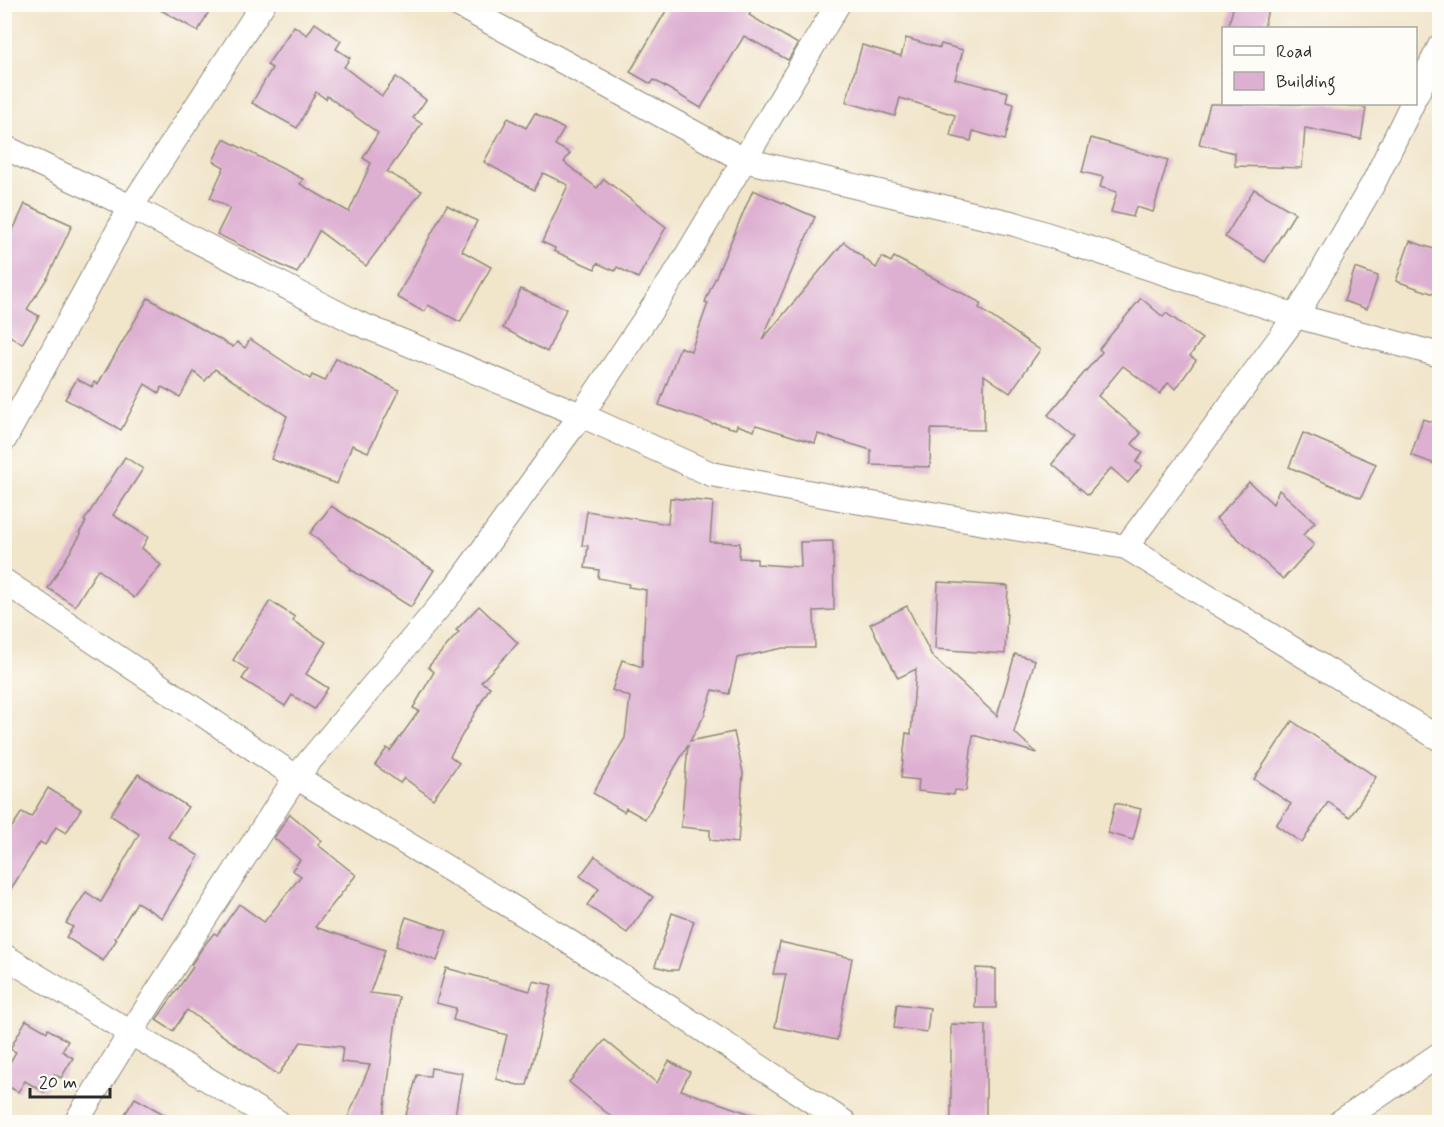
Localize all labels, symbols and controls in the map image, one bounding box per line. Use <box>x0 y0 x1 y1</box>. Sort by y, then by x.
legend <box>1222 27 1417 105</box>
text: Road <box>1276 40 1312 64</box>
text: Building <box>1276 70 1336 96</box>
scale bar <box>30 1061 110 1099</box>
text: 20 m <box>39 1071 77 1095</box>

